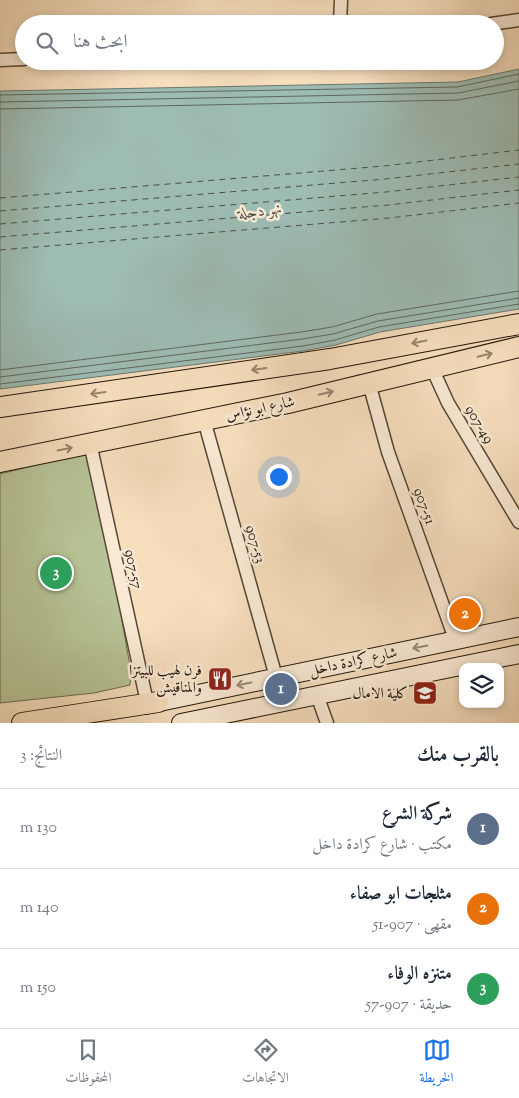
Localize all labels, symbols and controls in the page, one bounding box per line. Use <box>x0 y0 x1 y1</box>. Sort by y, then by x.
search box <box>15 15 504 70</box>
icon: search <box>33 29 61 57</box>
text: ابحث هنا <box>73 29 128 56</box>
water label: نهر دجلة <box>235 198 284 227</box>
one-way arrow <box>412 338 428 348</box>
one-way arrow <box>476 350 492 359</box>
one-way arrow <box>252 365 268 375</box>
one-way arrow <box>91 388 107 398</box>
one-way arrow <box>318 388 334 397</box>
street label: شارع ابو نؤاس <box>224 392 297 428</box>
street label: 907-49 <box>459 402 498 448</box>
one-way arrow <box>56 443 72 453</box>
your location <box>266 464 292 490</box>
street label: 907-51 <box>407 485 440 528</box>
street label: 907-53 <box>239 523 270 566</box>
street label: 907-57 <box>118 547 147 592</box>
pin: 3 <box>40 554 72 592</box>
pin: 2 <box>449 595 481 633</box>
street label: شارع كرادة داخل <box>307 643 399 683</box>
one-way arrow <box>412 643 428 652</box>
place label: فرن لهيب للبيتزا والمناقيش <box>129 661 202 699</box>
map controls <box>459 663 504 708</box>
button: layers <box>459 663 504 708</box>
restaurant icon: فرن لهيب للبيتزا والمناقيش <box>207 666 233 692</box>
pin: 1 <box>265 670 297 708</box>
one-way arrow <box>236 680 252 689</box>
school or university icon: كلية الامال <box>412 680 438 706</box>
place label: كلية الامال <box>353 684 408 705</box>
text: بالقرب منك <box>417 741 499 771</box>
text: النتائج: 3 <box>20 745 62 768</box>
text: شركة الشرع <box>382 801 452 828</box>
text: 130 m <box>20 817 57 840</box>
text: 1 <box>480 817 486 840</box>
text: مكتب · شارع كرادة داخل <box>312 834 452 857</box>
text: مثلجات ابو صفاء <box>350 881 452 908</box>
text: 140 m <box>20 897 58 920</box>
text: 2 <box>479 897 487 920</box>
text: مقهى · 907-51 <box>373 914 452 937</box>
text: متنزه الوفاء <box>387 961 452 988</box>
text: 150 m <box>20 977 56 1000</box>
text: 3 <box>480 977 486 1000</box>
text: حديقة · 907-57 <box>366 994 452 1017</box>
tab: المحفوظات <box>65 1036 112 1091</box>
tab: الاتجاهات <box>242 1036 289 1091</box>
tab: الخريطة <box>420 1036 454 1091</box>

